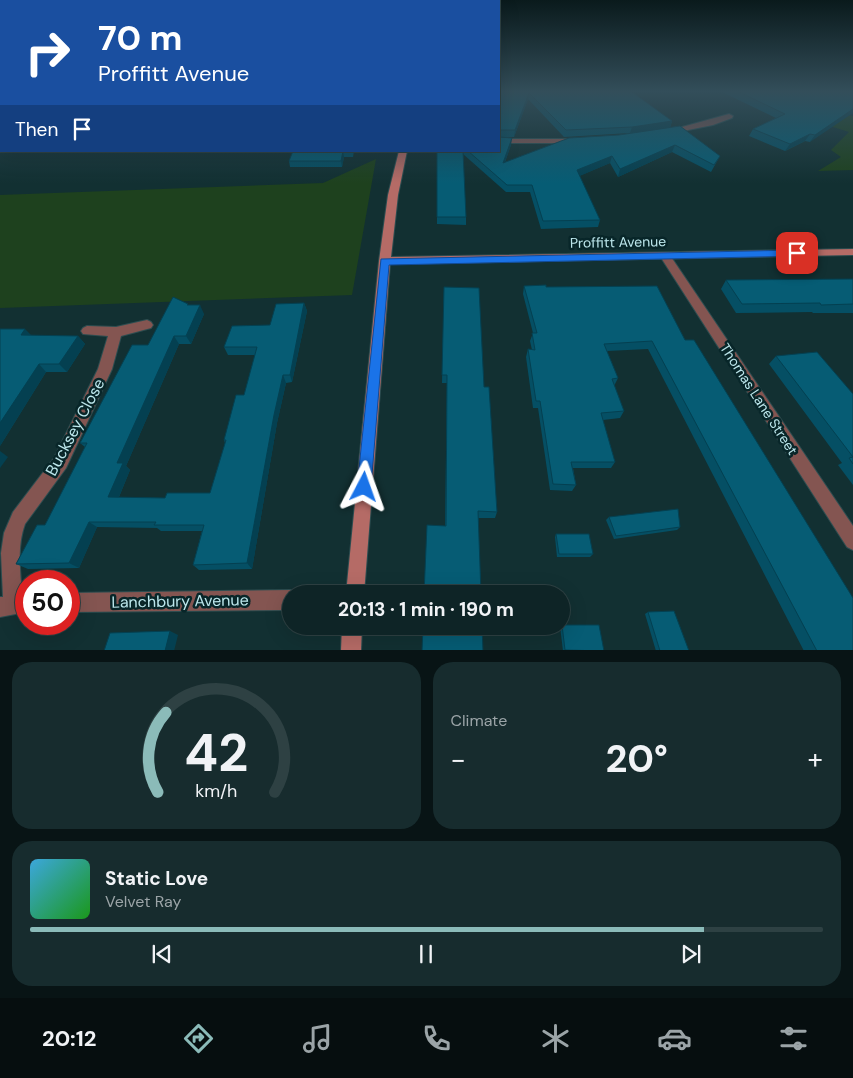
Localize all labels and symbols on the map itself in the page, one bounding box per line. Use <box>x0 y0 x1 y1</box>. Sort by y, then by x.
street label: Proffitt Avenue <box>570 232 666 252</box>
pin <box>776 232 818 274</box>
street label: Thomas Lane Street <box>716 340 802 458</box>
street label: Bucksey Close <box>41 375 109 479</box>
position arrow <box>337 460 389 512</box>
speed limit sign: 50 <box>15 570 80 635</box>
street label: Lanchbury Avenue <box>111 589 249 613</box>

